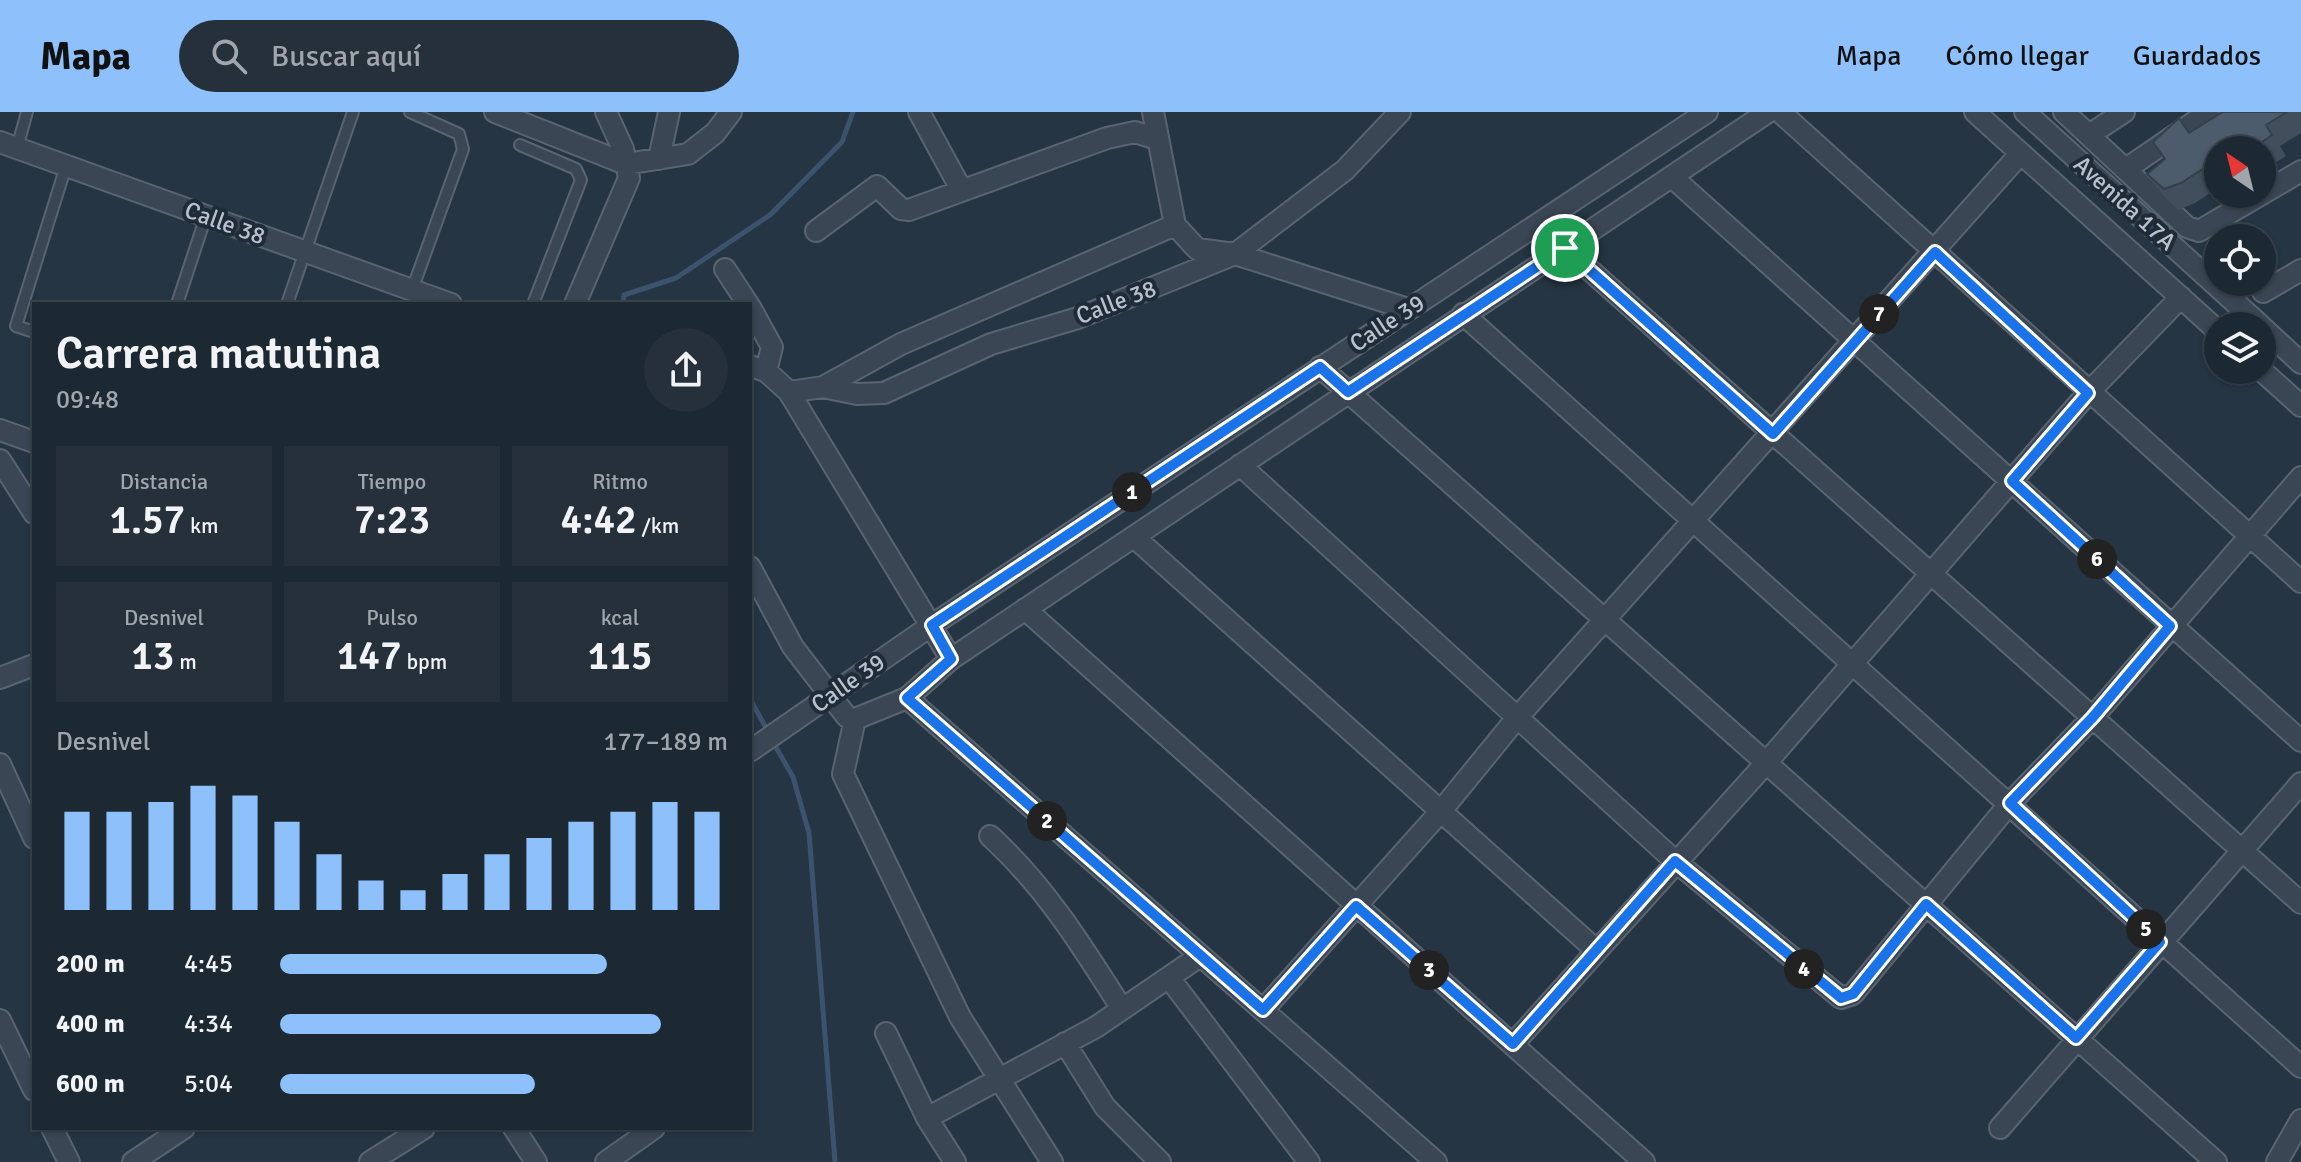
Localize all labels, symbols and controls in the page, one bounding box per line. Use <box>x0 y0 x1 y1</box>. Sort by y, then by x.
search box <box>179 20 739 92</box>
text: Mapa <box>40 33 131 80</box>
icon: search <box>207 34 251 78</box>
text: Buscar aquí <box>271 38 421 75</box>
text: Mapa <box>1836 39 1901 73</box>
text: Cómo llegar <box>1945 39 2089 73</box>
text: Guardados <box>2133 39 2261 73</box>
north arrow <box>2204 136 2276 208</box>
map controls <box>2204 136 2276 384</box>
street label: Avenida 17A <box>2068 149 2183 257</box>
street label: Calle 38 <box>181 195 269 251</box>
pin <box>1531 214 1599 282</box>
button: locate <box>2204 224 2276 296</box>
icon: arrive <box>1543 226 1587 270</box>
street label: Calle 38 <box>1072 273 1160 331</box>
street label: Calle 39 <box>1344 288 1430 358</box>
pin: 7 <box>1859 294 1899 334</box>
text: 7 <box>1873 300 1885 327</box>
button: layers <box>2204 312 2276 384</box>
text: Carrera matutina <box>56 327 381 381</box>
button: share <box>644 328 728 412</box>
text: 09:48 <box>56 384 119 416</box>
text: Distancia <box>120 468 208 495</box>
text: Tiempo <box>358 468 426 495</box>
text: Ritmo <box>592 468 648 495</box>
pin: 1 <box>1112 472 1152 512</box>
text: 1 <box>1126 478 1138 505</box>
text: 1.57 <box>109 495 185 545</box>
text: 7:23 <box>354 495 430 545</box>
text: 4:42 <box>561 495 637 545</box>
text: km <box>185 512 219 539</box>
text: /km <box>637 512 679 539</box>
pin: 6 <box>2077 539 2117 579</box>
text: 6 <box>2091 545 2103 572</box>
text: Desnivel <box>124 604 204 631</box>
text: Pulso <box>366 604 418 631</box>
text: kcal <box>601 604 639 631</box>
text: 13 <box>131 631 174 681</box>
text: 147 <box>337 631 402 681</box>
text: 115 <box>588 631 652 681</box>
street label: Calle 39 <box>805 647 891 719</box>
text: m <box>174 648 197 675</box>
text: bpm <box>402 648 447 675</box>
text: Desnivel <box>56 726 150 758</box>
text: 177–189 m <box>604 726 728 758</box>
pin: 2 <box>1027 801 1067 841</box>
text: 2 <box>1041 807 1053 834</box>
pin: 5 <box>2126 909 2166 949</box>
text: 5 <box>2140 915 2152 942</box>
text: 200 m <box>56 948 125 980</box>
text: 4:45 <box>184 948 233 980</box>
pin: 4 <box>1784 949 1824 989</box>
pin: 3 <box>1409 950 1449 990</box>
text: 4 <box>1798 955 1810 982</box>
text: 3 <box>1423 956 1435 983</box>
text: 400 m <box>56 1008 125 1040</box>
text: 4:34 <box>184 1008 233 1040</box>
text: 600 m <box>56 1068 125 1100</box>
text: 5:04 <box>184 1068 233 1100</box>

